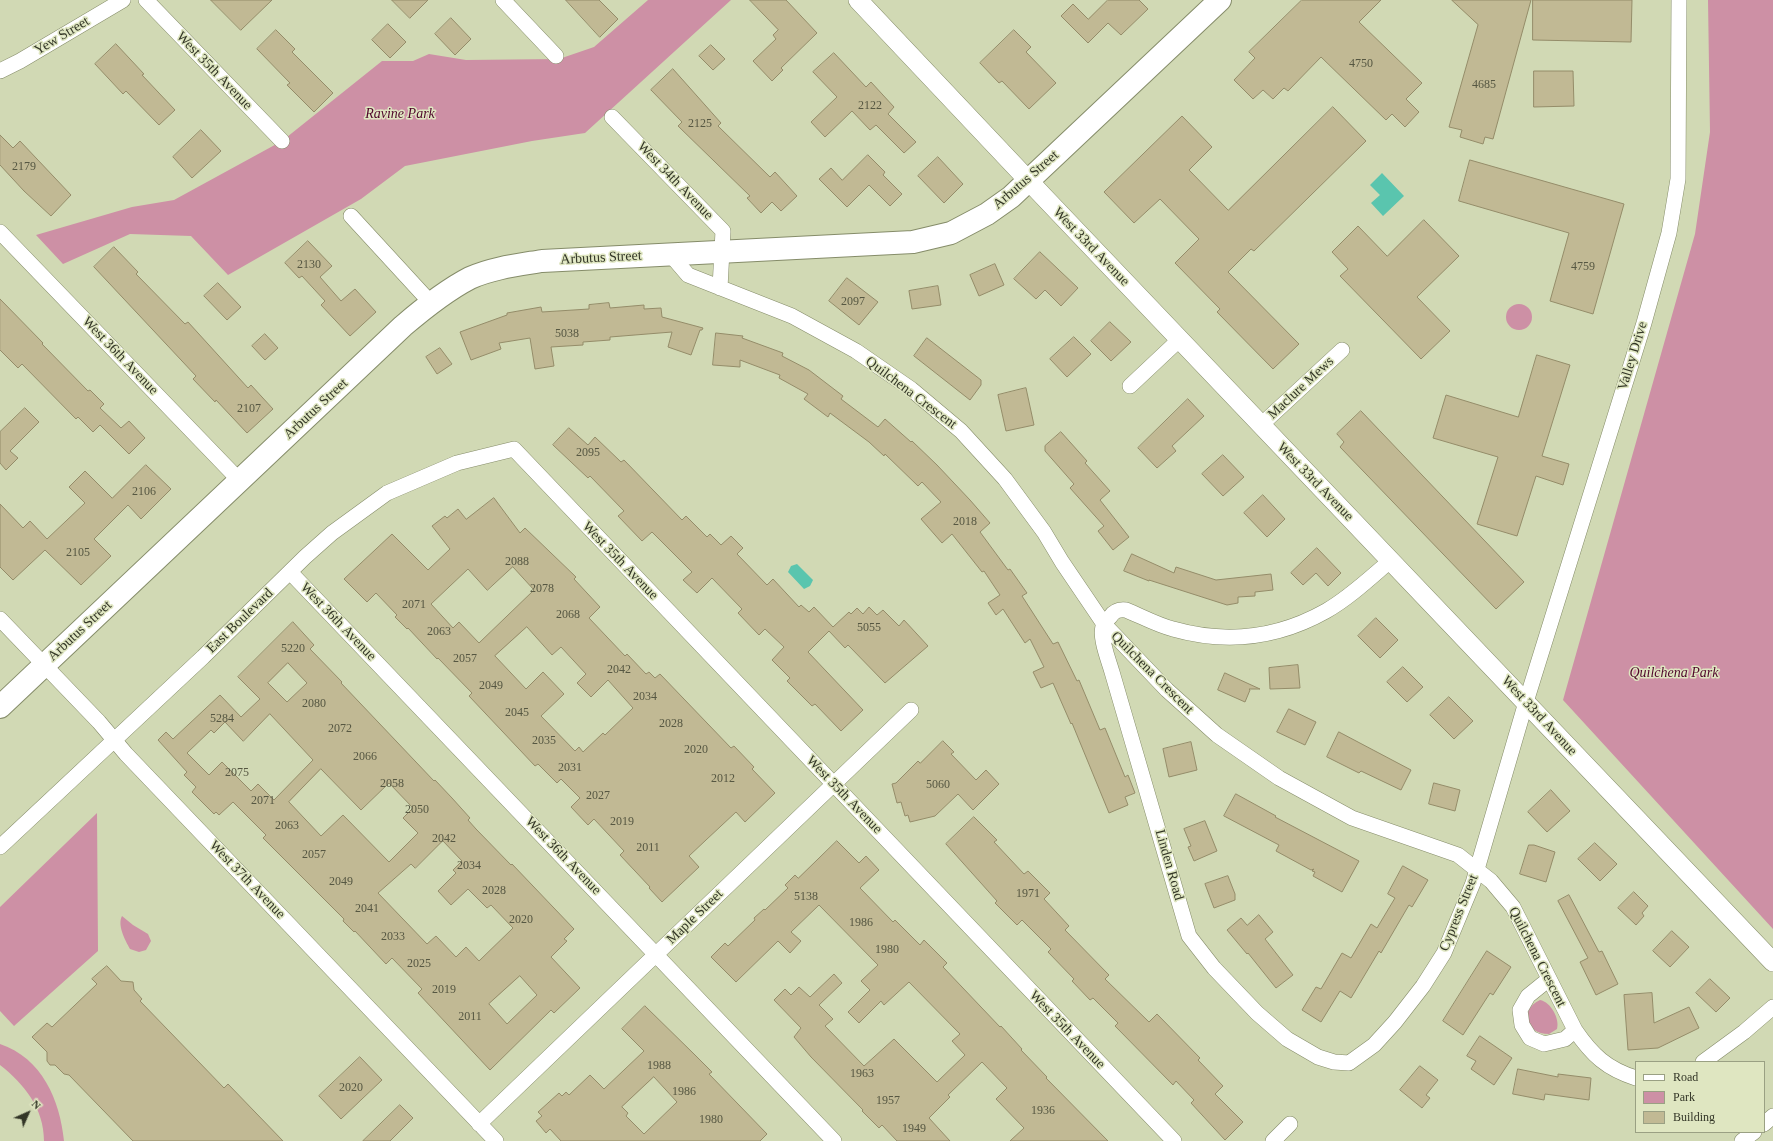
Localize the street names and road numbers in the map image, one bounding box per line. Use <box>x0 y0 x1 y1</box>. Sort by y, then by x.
street label: Yew Street <box>31 13 93 59</box>
street label: West 35th Avenue <box>173 28 255 114</box>
street label: West 34th Avenue <box>634 138 716 224</box>
street label: Arbutus Street <box>990 147 1062 213</box>
street label: West 33rd Avenue <box>1049 204 1133 290</box>
street label: Arbutus Street <box>560 247 642 269</box>
street label: West 36th Avenue <box>79 313 161 399</box>
street label: Valley Drive <box>1615 320 1651 392</box>
street label: Quilchena Crescent <box>862 353 960 433</box>
street label: Maclure Mews <box>1264 353 1338 423</box>
street label: Arbutus Street <box>281 375 351 443</box>
street label: West 33rd Avenue <box>1273 439 1357 525</box>
street label: West 35th Avenue <box>579 518 661 604</box>
street label: West 36th Avenue <box>297 579 379 665</box>
street label: East Boulevard <box>203 585 277 657</box>
street label: Arbutus Street <box>45 597 115 665</box>
street label: Quilchena Crescent <box>1107 628 1197 718</box>
street label: West 33rd Avenue <box>1498 673 1580 759</box>
street label: West 35th Avenue <box>803 752 885 838</box>
street label: West 36th Avenue <box>522 813 604 899</box>
street label: Linden Road <box>1151 828 1187 902</box>
street label: West 37th Avenue <box>206 837 288 923</box>
street label: Cypress Street <box>1436 872 1482 954</box>
street label: Maple Street <box>663 886 727 948</box>
street label: Quilchena Crescent <box>1505 904 1569 1010</box>
street label: West 35th Avenue <box>1026 987 1108 1073</box>

